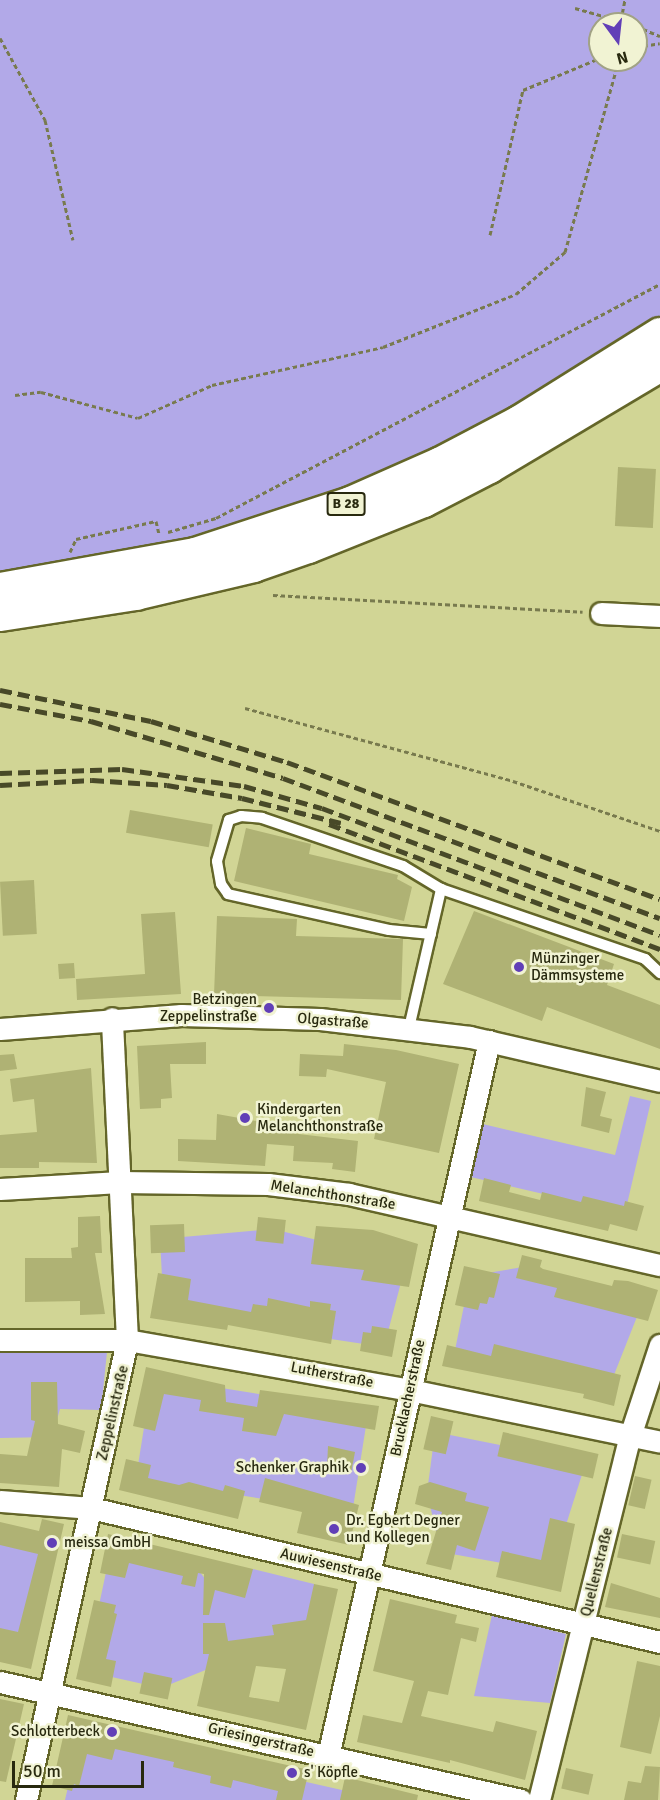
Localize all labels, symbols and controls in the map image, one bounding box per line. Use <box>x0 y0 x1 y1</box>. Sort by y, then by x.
north arrow <box>588 12 648 72</box>
text: N <box>614 46 630 69</box>
road number: B 28 <box>326 493 366 515</box>
place label: Münzinger Dämmsysteme <box>531 949 624 984</box>
marker: Münzinger Dämmsysteme <box>512 960 526 974</box>
place label: Betzingen Zeppelinstraße <box>160 990 257 1025</box>
marker: Betzingen Zeppelinstraße <box>262 1001 276 1015</box>
street label: Olgastraße <box>297 1010 369 1032</box>
place label: Kindergarten Melanchthonstraße <box>257 1100 383 1135</box>
marker: Kindergarten Melanchthonstraße <box>238 1111 252 1125</box>
street label: Melanchthonstraße <box>269 1176 397 1214</box>
street label: Brucklacherstraße <box>387 1338 429 1458</box>
street label: Lutherstraße <box>289 1358 375 1392</box>
street label: Zeppelinstraße <box>93 1364 133 1462</box>
place label: Schenker Graphik <box>236 1459 349 1477</box>
marker: Schenker Graphik <box>354 1461 368 1475</box>
place label: Dr. Egbert Degner und Kollegen <box>346 1511 460 1546</box>
marker: Dr. Egbert Degner und Kollegen <box>327 1522 341 1536</box>
street label: Quellenstraße <box>577 1525 617 1619</box>
place label: meissa GmbH <box>64 1534 151 1552</box>
marker: meissa GmbH <box>45 1536 59 1550</box>
street label: Auwiesenstraße <box>278 1545 384 1585</box>
street label: Griesingerstraße <box>206 1719 316 1761</box>
place label: Schlotterbeck <box>11 1723 100 1741</box>
marker: Schlotterbeck <box>105 1725 119 1739</box>
scale bar <box>15 1749 147 1787</box>
text: 50 m <box>23 1760 61 1782</box>
place label: s' Köpfle <box>304 1764 358 1782</box>
marker: s' Köpfle <box>285 1766 299 1780</box>

